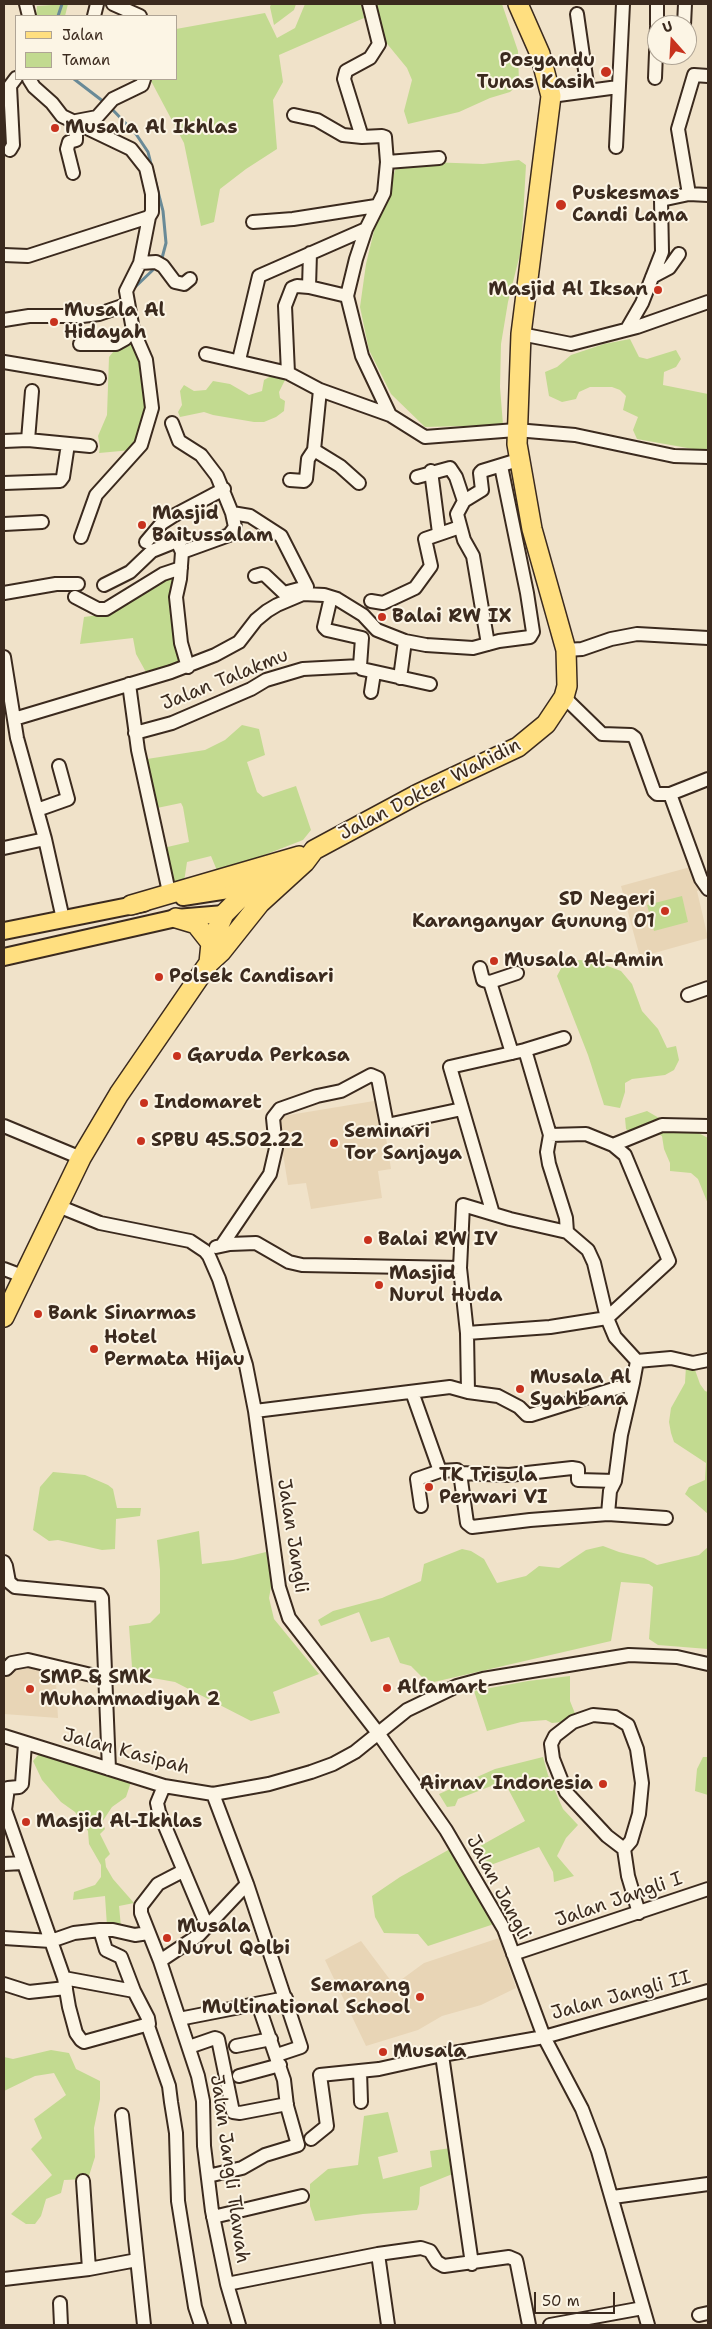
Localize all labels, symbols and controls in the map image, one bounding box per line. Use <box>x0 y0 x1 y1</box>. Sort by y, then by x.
legend <box>15 15 178 80</box>
north arrow <box>647 15 697 65</box>
text: U <box>660 17 675 37</box>
text: Jalan <box>62 25 103 45</box>
text: Taman <box>62 50 110 70</box>
place label: Posyandu Tunas Kasih <box>477 50 595 94</box>
marker: Posyandu Tunas Kasih <box>599 65 613 79</box>
place label: Musala Al Ikhlas <box>65 117 237 139</box>
marker: Musala Al Ikhlas <box>49 122 61 134</box>
place label: Puskesmas Candi Lama <box>572 183 688 227</box>
marker: Puskesmas Candi Lama <box>554 198 568 212</box>
place label: Masjid Al Iksan <box>488 279 648 301</box>
marker: Masjid Al Iksan <box>652 284 664 296</box>
place label: Musala Al Hidayah <box>64 300 165 344</box>
marker: Musala Al Hidayah <box>48 316 60 328</box>
place label: Masjid Baitussalam <box>152 503 273 547</box>
marker: Masjid Baitussalam <box>136 519 148 531</box>
place label: Balai RW IX <box>392 606 511 628</box>
marker: Balai RW IX <box>376 611 388 623</box>
street label: Jalan Talakmu <box>158 644 292 716</box>
street label: Jalan Dokter Wahidin <box>335 734 525 846</box>
place label: SD Negeri Karanganyar Gunung 01 <box>412 889 655 933</box>
marker: SD Negeri Karanganyar Gunung 01 <box>659 905 671 917</box>
place label: Musala Al-Amin <box>504 950 663 972</box>
marker: Musala Al-Amin <box>488 955 500 967</box>
place label: Polsek Candisari <box>169 966 334 988</box>
marker: Polsek Candisari <box>153 971 165 983</box>
place label: Garuda Perkasa <box>187 1045 350 1067</box>
marker: Garuda Perkasa <box>171 1050 183 1062</box>
place label: Indomaret <box>154 1092 262 1114</box>
marker: Indomaret <box>138 1097 150 1109</box>
place label: Seminari Tor Sanjaya <box>344 1121 462 1165</box>
place label: SPBU 45.502.22 <box>151 1130 304 1152</box>
marker: SPBU 45.502.22 <box>135 1135 147 1147</box>
marker: Seminari Tor Sanjaya <box>328 1137 340 1149</box>
place label: Balai RW IV <box>378 1229 498 1251</box>
marker: Balai RW IV <box>362 1234 374 1246</box>
place label: Masjid Nurul Huda <box>389 1263 503 1307</box>
marker: Masjid Nurul Huda <box>373 1279 385 1291</box>
place label: Bank Sinarmas <box>48 1303 196 1325</box>
marker: Bank Sinarmas <box>32 1308 44 1320</box>
place label: Hotel Permata Hijau <box>104 1327 245 1371</box>
marker: Hotel Permata Hijau <box>88 1343 100 1355</box>
place label: Musala Al Syahbana <box>530 1367 631 1411</box>
marker: Musala Al Syahbana <box>514 1383 526 1395</box>
place label: TK Trisula Perwari VI <box>439 1465 548 1509</box>
street label: Jalan Jangli <box>272 1477 312 1595</box>
marker: TK Trisula Perwari VI <box>423 1481 435 1493</box>
place label: SMP & SMK Muhammadiyah 2 <box>40 1667 220 1711</box>
place label: Alfamart <box>397 1677 487 1699</box>
marker: Alfamart <box>381 1682 393 1694</box>
marker: SMP & SMK Muhammadiyah 2 <box>24 1683 36 1695</box>
street label: Jalan Kasipah <box>60 1724 192 1780</box>
place label: Airnav Indonesia <box>420 1773 593 1795</box>
marker: Airnav Indonesia <box>597 1778 609 1790</box>
place label: Masjid Al-Ikhlas <box>36 1811 202 1833</box>
marker: Masjid Al-Ikhlas <box>20 1816 32 1828</box>
street label: Jalan Jangli <box>461 1832 535 1944</box>
street label: Jalan Jangli I <box>553 1868 685 1932</box>
place label: Musala Nurul Qolbi <box>177 1916 290 1960</box>
marker: Musala Nurul Qolbi <box>161 1932 173 1944</box>
street label: Jalan Jangli II <box>549 1966 693 2026</box>
place label: Semarang Multinational School <box>202 1975 410 2019</box>
marker: Semarang Multinational School <box>414 1991 426 2003</box>
place label: Musala <box>393 2041 466 2063</box>
marker: Musala <box>377 2046 389 2058</box>
street label: Jalan Jangli Tlawah <box>204 2073 254 2265</box>
scale bar <box>537 2282 618 2314</box>
text: 50 m <box>542 2291 580 2311</box>

